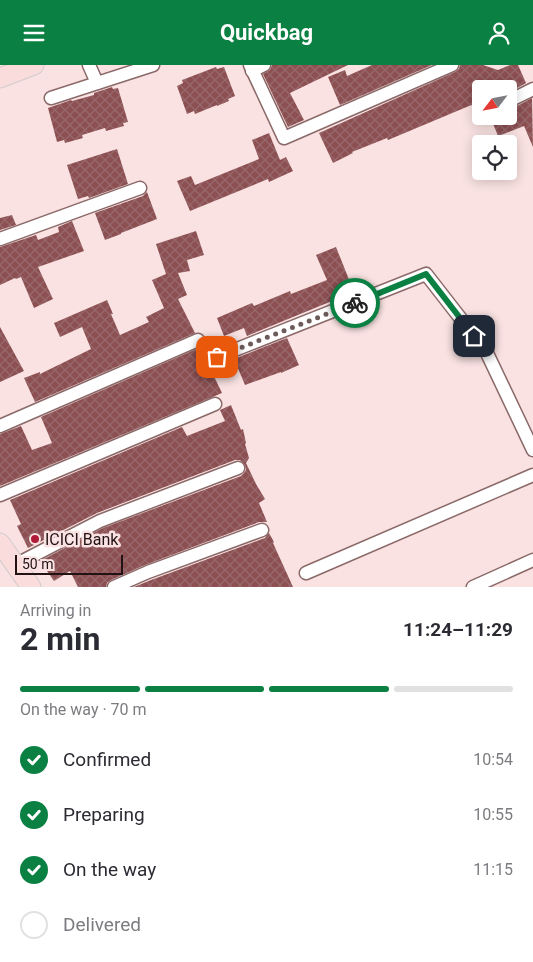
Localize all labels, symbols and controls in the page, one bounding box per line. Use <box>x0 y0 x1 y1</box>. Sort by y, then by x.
icon: menu <box>20 19 48 47</box>
icon: person <box>485 19 513 47</box>
text: Quickbag <box>220 20 313 45</box>
north arrow <box>472 80 518 125</box>
map controls <box>472 80 517 180</box>
button: locate <box>472 135 517 180</box>
courier <box>330 278 380 328</box>
icon: bike <box>341 289 369 317</box>
pin <box>453 315 495 357</box>
icon: home <box>460 322 488 350</box>
pin <box>196 336 238 378</box>
icon: bag <box>203 343 231 371</box>
place label: ICICI Bank <box>45 530 119 549</box>
marker: ICICI Bank <box>29 533 41 545</box>
scale bar <box>15 552 122 575</box>
text: 50 m <box>22 556 54 572</box>
text: Arriving in <box>20 601 91 620</box>
text: 11:24–11:29 <box>403 618 513 641</box>
text: 2 min <box>20 620 100 658</box>
text: On the way · 70 m <box>20 700 147 719</box>
icon: check <box>20 746 48 774</box>
text: Confirmed <box>63 748 151 771</box>
text: 10:54 <box>473 750 513 769</box>
icon: check <box>20 801 48 829</box>
text: Preparing <box>63 803 145 826</box>
text: 10:55 <box>473 805 513 824</box>
icon: check <box>20 856 48 884</box>
text: On the way <box>63 858 156 881</box>
text: 11:15 <box>473 860 513 879</box>
text: Delivered <box>63 913 141 936</box>

